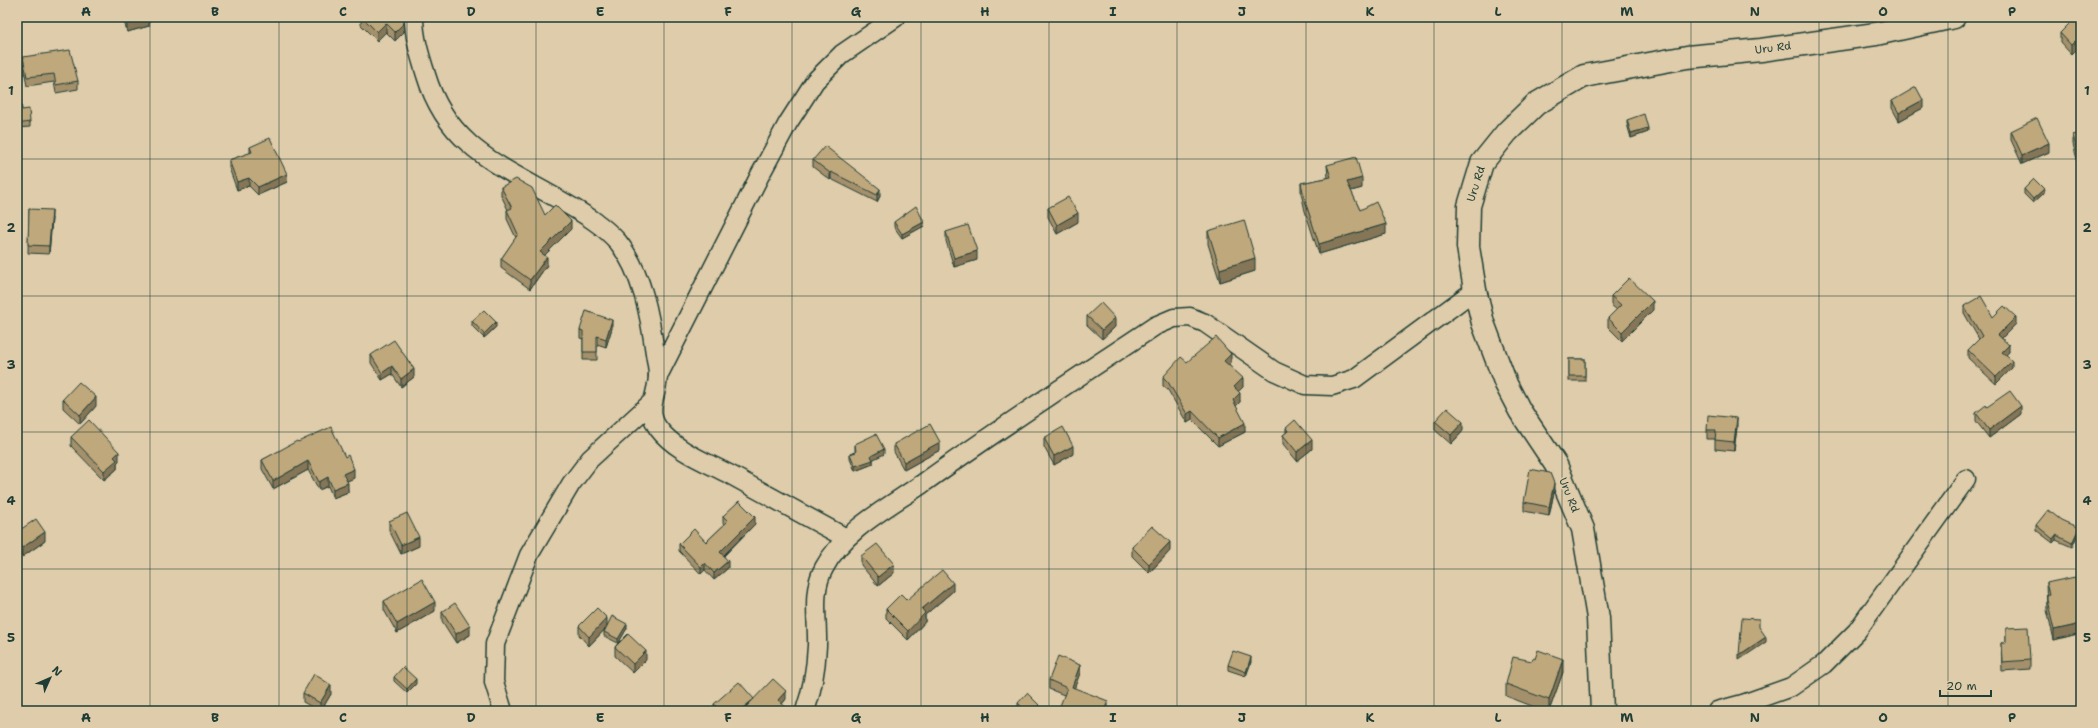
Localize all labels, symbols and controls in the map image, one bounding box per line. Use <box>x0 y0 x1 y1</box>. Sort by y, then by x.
text: A <box>81 3 91 20</box>
text: B <box>211 3 219 20</box>
text: C <box>339 3 347 20</box>
text: D <box>466 3 476 20</box>
text: E <box>596 3 605 20</box>
text: F <box>724 3 732 20</box>
text: G <box>851 3 862 20</box>
text: H <box>980 3 990 20</box>
text: I <box>1109 3 1117 20</box>
text: J <box>1238 3 1246 20</box>
text: K <box>1366 3 1375 20</box>
text: L <box>1494 3 1502 20</box>
text: M <box>1620 3 1634 20</box>
text: N <box>1750 3 1760 20</box>
text: O <box>1878 3 1888 20</box>
text: P <box>2008 3 2016 20</box>
street label: Uru Rd <box>1754 38 1792 58</box>
text: 1 <box>8 82 14 99</box>
text: 1 <box>2084 82 2090 99</box>
street label: Uru Rd <box>1463 164 1489 204</box>
text: 2 <box>6 219 16 236</box>
text: 2 <box>2082 219 2092 236</box>
text: 3 <box>6 356 16 373</box>
text: 3 <box>2082 356 2092 373</box>
street label: Uru Rd <box>1555 475 1583 515</box>
text: 4 <box>6 492 16 509</box>
text: 4 <box>2082 492 2092 509</box>
text: 5 <box>7 629 15 646</box>
text: 5 <box>2083 629 2091 646</box>
north arrow <box>30 658 70 698</box>
text: N <box>48 663 65 680</box>
scale bar <box>1940 672 1991 698</box>
text: 20 m <box>1946 678 1977 694</box>
text: A <box>81 709 91 726</box>
text: B <box>211 709 219 726</box>
text: C <box>339 709 347 726</box>
text: D <box>466 709 476 726</box>
text: E <box>596 709 605 726</box>
text: F <box>724 709 732 726</box>
text: G <box>851 709 862 726</box>
text: H <box>980 709 990 726</box>
text: I <box>1109 709 1117 726</box>
text: J <box>1238 709 1246 726</box>
text: K <box>1366 709 1375 726</box>
text: L <box>1494 709 1502 726</box>
text: M <box>1620 709 1634 726</box>
text: N <box>1750 709 1760 726</box>
text: O <box>1878 709 1888 726</box>
text: P <box>2008 709 2016 726</box>

